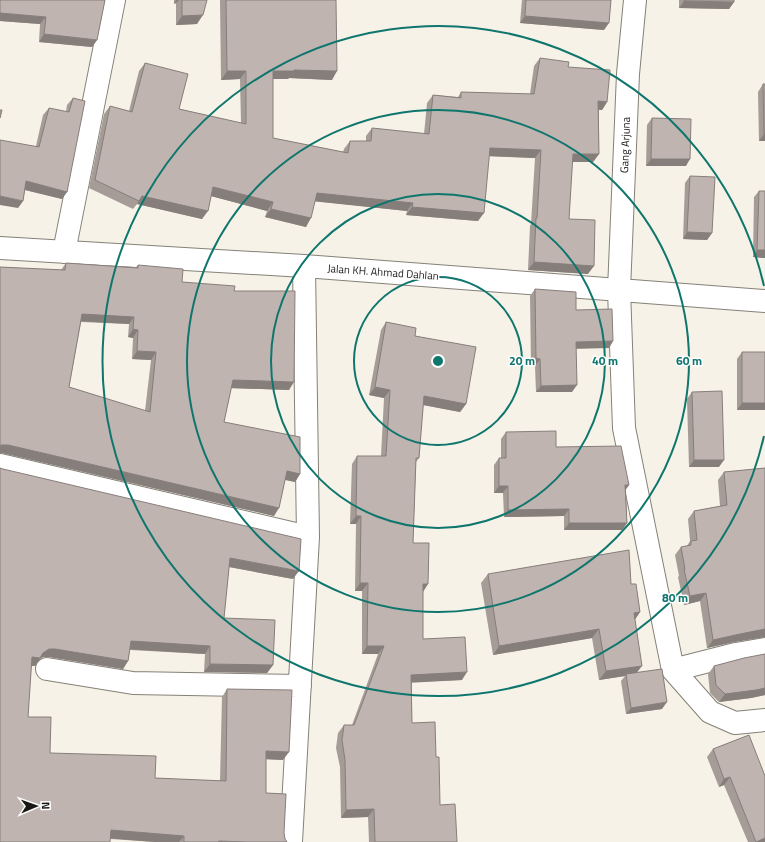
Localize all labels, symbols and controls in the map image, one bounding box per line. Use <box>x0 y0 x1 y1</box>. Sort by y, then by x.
street label: Gang Arjuna <box>616 116 634 173</box>
street label: Jalan KH. Ahmad Dahlan <box>327 260 439 284</box>
text: 20 m <box>509 351 535 370</box>
text: 40 m <box>592 351 618 370</box>
text: 60 m <box>676 351 702 370</box>
centre of rings <box>431 354 445 368</box>
text: 80 m <box>662 588 688 607</box>
north arrow <box>16 786 56 826</box>
text: N <box>38 802 54 810</box>

